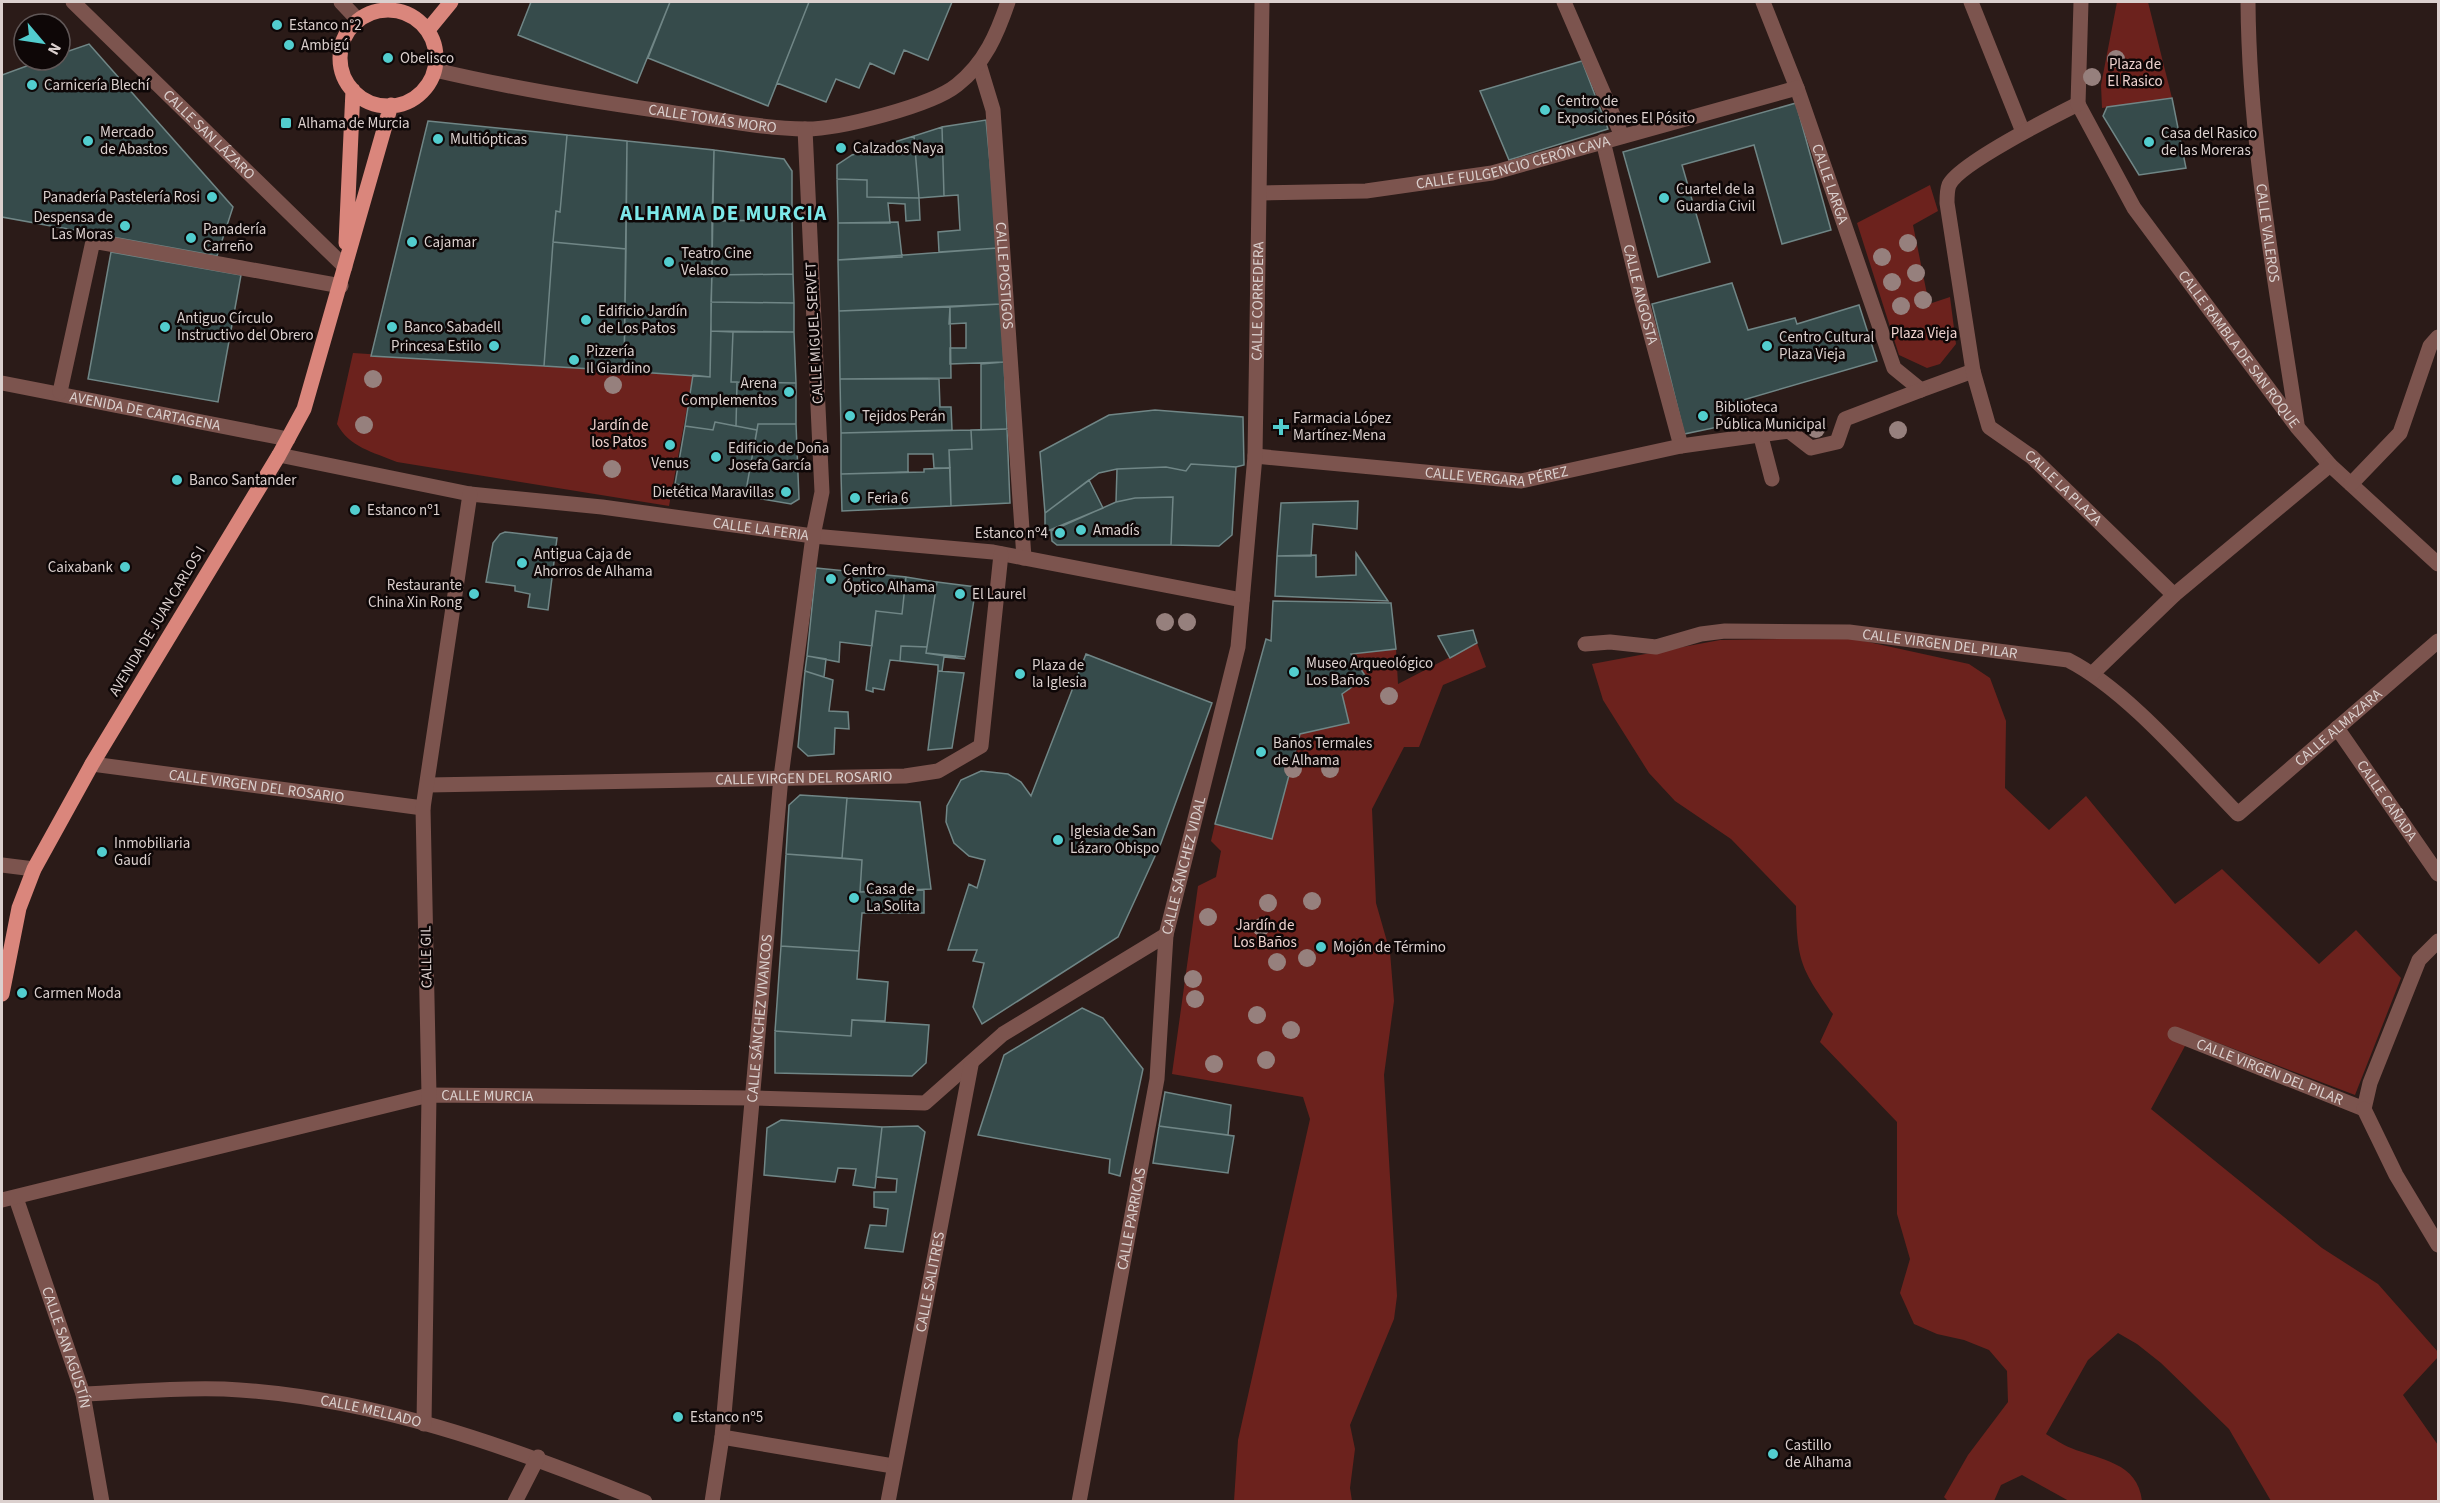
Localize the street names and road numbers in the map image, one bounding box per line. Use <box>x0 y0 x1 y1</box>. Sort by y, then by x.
street label: CALLE SAN LÁZARO <box>158 85 260 185</box>
street label: CALLE TOMÁS MORO <box>647 99 778 138</box>
street label: CALLE FULGENCIO CERÓN CAVA <box>1415 130 1613 195</box>
street label: CALLE LARGA <box>1806 141 1854 228</box>
street label: CALLE VALEROS <box>2250 182 2285 284</box>
street label: CALLE POSTIGOS <box>990 221 1018 330</box>
street label: CALLE CORREDERA <box>1246 240 1269 361</box>
street label: CALLE ANGOSTA <box>1617 242 1663 348</box>
street label: CALLE MIGUEL SERVET <box>800 261 829 405</box>
street label: CALLE RAMBLA DE SAN ROQUE <box>2173 266 2304 433</box>
street label: AVENIDA DE CARTAGENA <box>68 387 223 437</box>
street label: CALLE LA PLAZA <box>2020 445 2107 531</box>
street label: CALLE VERGARA PÉREZ <box>1424 461 1570 492</box>
street label: CALLE LA FERIA <box>712 512 811 546</box>
street label: AVENIDA DE JUAN CARLOS I <box>104 542 211 700</box>
street label: CALLE VIRGEN DEL PILAR <box>1861 624 2019 665</box>
street label: CALLE ALMAZARA <box>2290 683 2387 771</box>
street label: CALLE CAÑADA <box>2351 756 2423 846</box>
street label: CALLE VIRGEN DEL ROSARIO <box>167 764 346 808</box>
street label: CALLE VIRGEN DEL ROSARIO <box>715 766 893 791</box>
street label: CALLE SÁNCHEZ VIDAL <box>1156 794 1211 937</box>
street label: CALLE GIL <box>415 925 438 989</box>
street label: CALLE SÁNCHEZ VIVANCOS <box>742 934 778 1103</box>
street label: CALLE VIRGEN DEL PILAR <box>2193 1033 2347 1111</box>
street label: CALLE MURCIA <box>441 1085 534 1107</box>
street label: CALLE PARRICAS <box>1112 1166 1151 1272</box>
street label: CALLE SALITRES <box>910 1230 950 1334</box>
street label: CALLE SAN AGUSTÍN <box>36 1284 95 1410</box>
street label: CALLE MELLADO <box>319 1390 424 1433</box>

